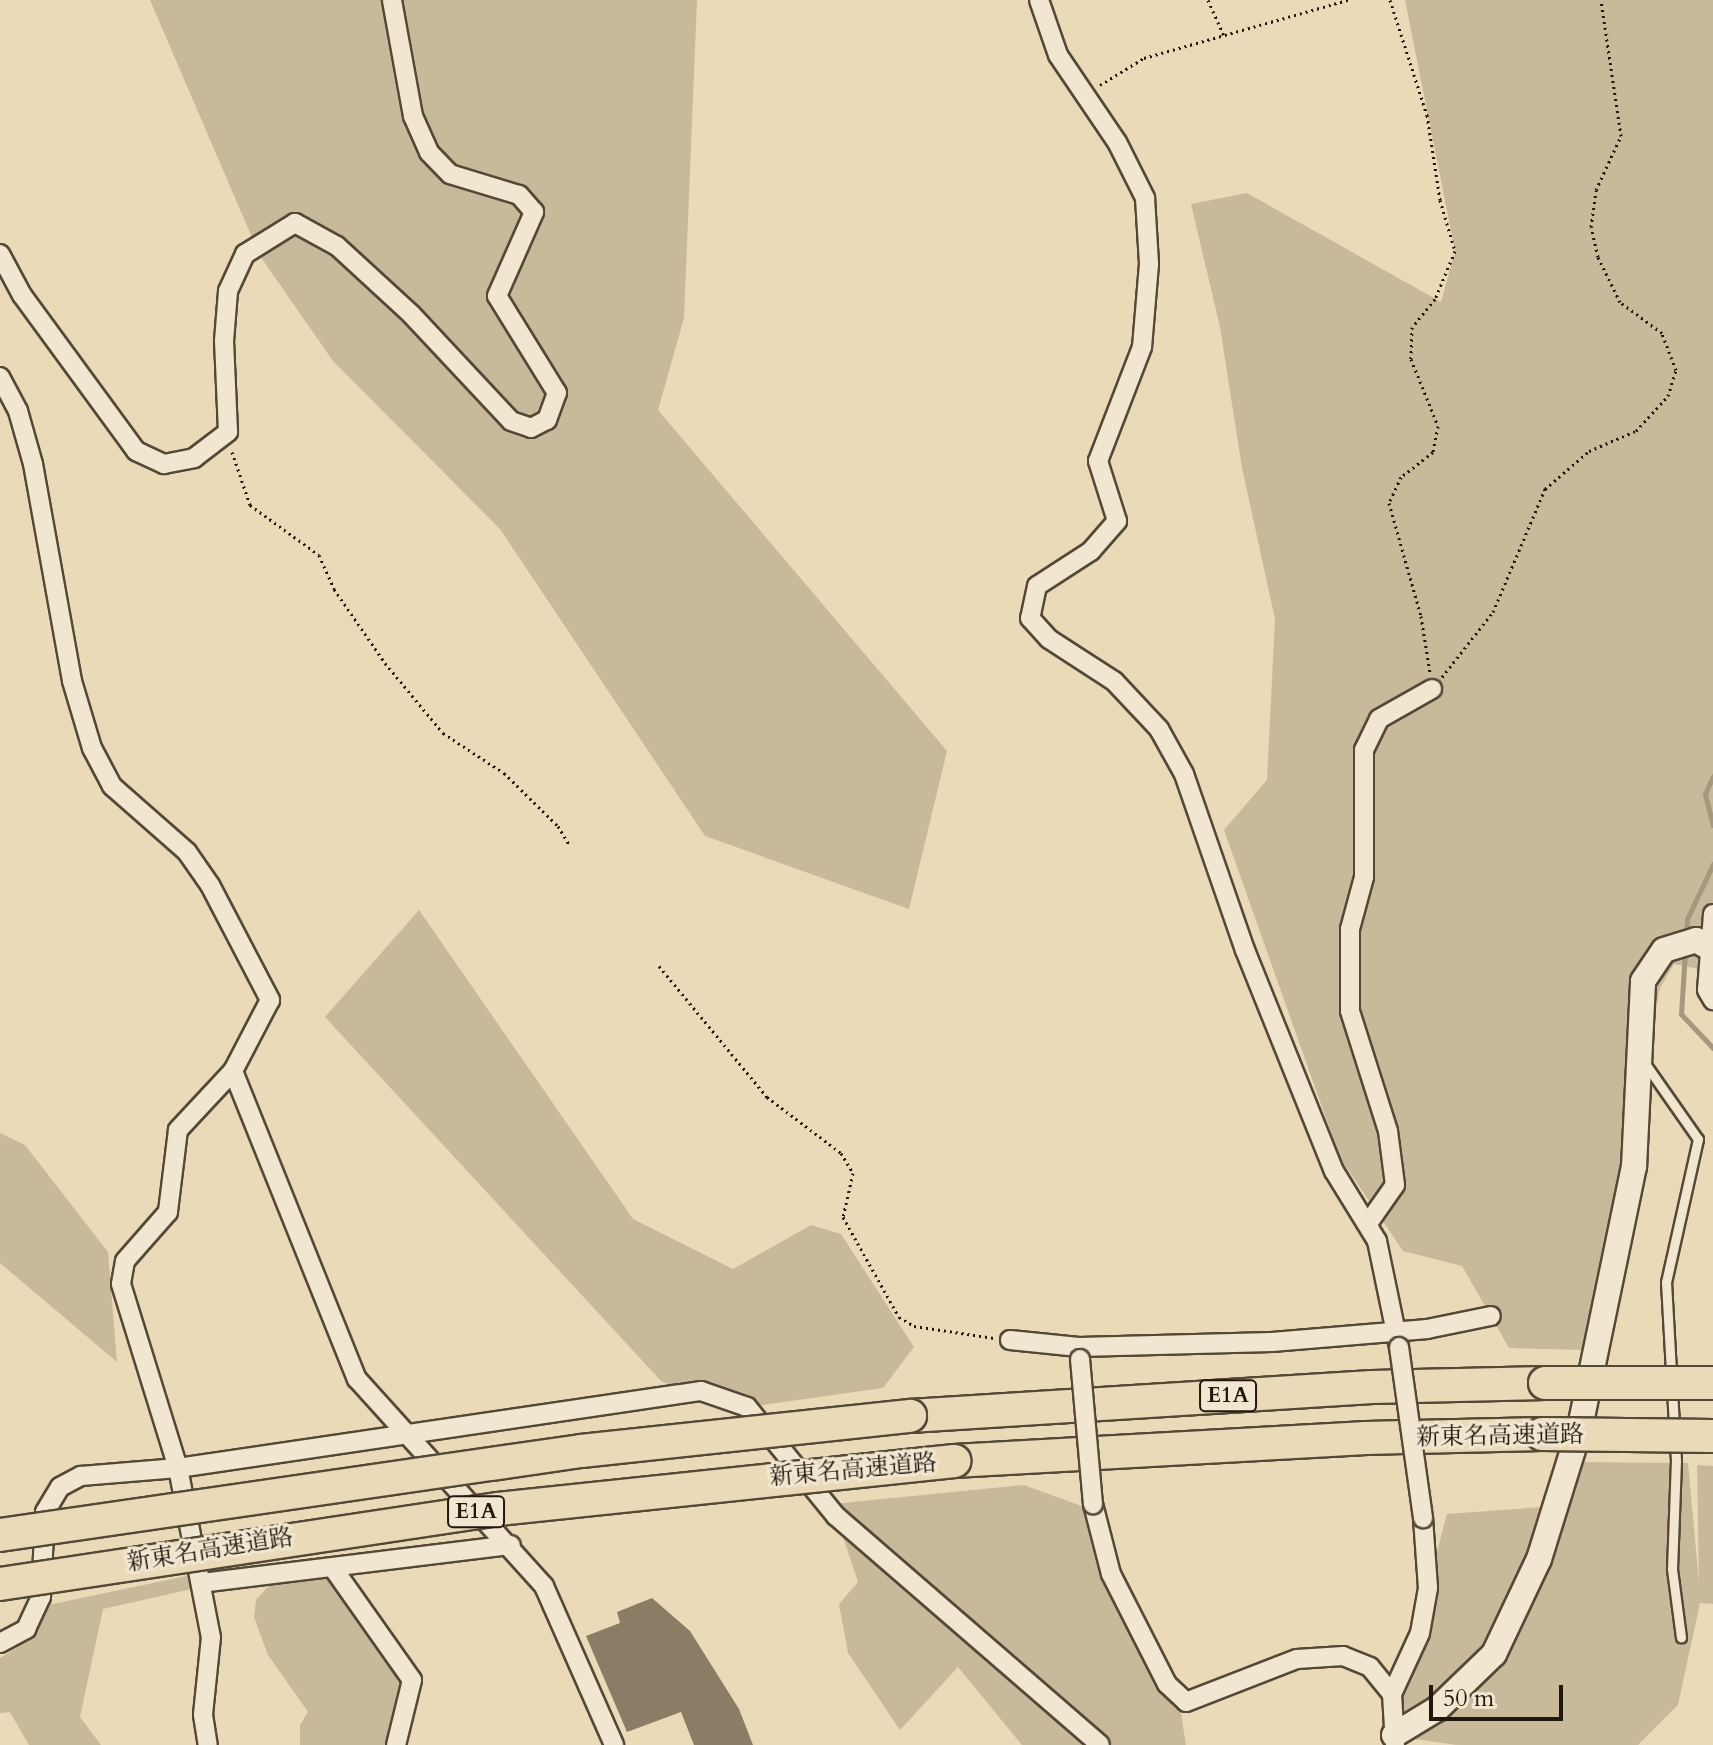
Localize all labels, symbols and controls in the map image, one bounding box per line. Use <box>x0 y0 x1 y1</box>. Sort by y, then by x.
road number: E1A <box>1198 1378 1258 1414</box>
street label: 新東名高速道路 <box>1416 1420 1584 1452</box>
street label: 新東名高速道路 <box>768 1448 938 1492</box>
road number: E1A <box>446 1494 506 1530</box>
street label: 新東名高速道路 <box>125 1523 295 1577</box>
scale bar <box>1433 1669 1567 1719</box>
text: 50 m <box>1443 1682 1494 1715</box>

